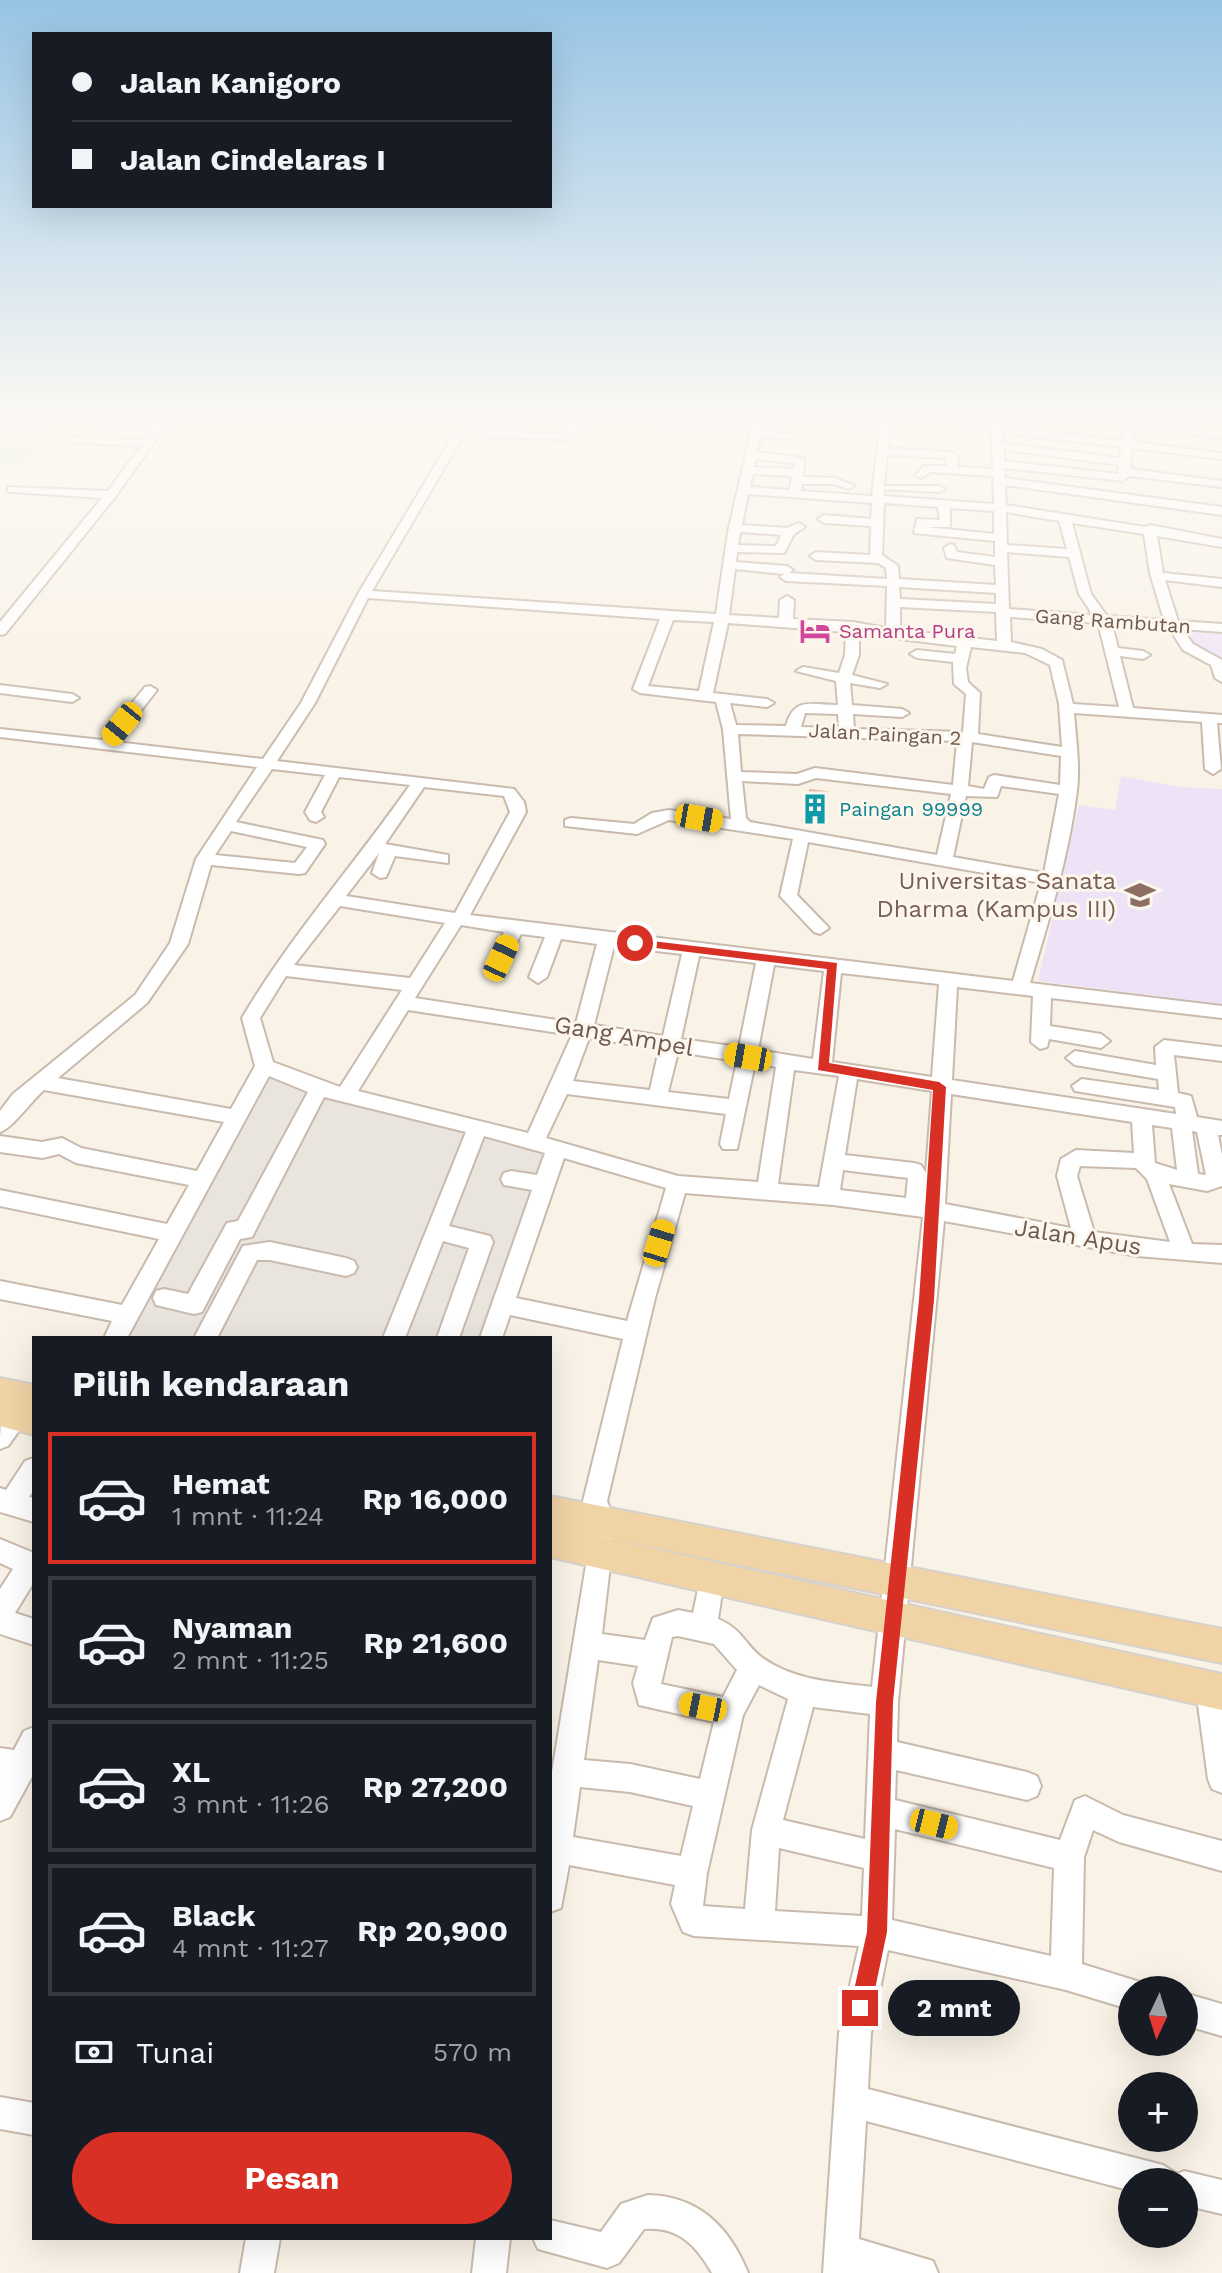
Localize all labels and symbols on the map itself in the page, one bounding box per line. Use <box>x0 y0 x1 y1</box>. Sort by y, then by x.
street label: Gang Rambutan <box>1034 604 1192 638</box>
hotel icon: Samanta Pura <box>798 614 832 648</box>
place label: Samanta Pura <box>839 619 975 643</box>
car <box>98 698 146 750</box>
street label: Jalan Paingan 2 <box>808 718 962 750</box>
building icon: Paingan 99999 <box>798 792 832 826</box>
place label: Paingan 99999 <box>839 797 983 821</box>
car <box>673 802 725 834</box>
place label: Universitas Sanata Dharma (Kampus III) <box>876 867 1116 923</box>
school or university icon: Universitas Sanata Dharma (Kampus III) <box>1123 878 1157 912</box>
route start <box>617 925 653 961</box>
car <box>480 931 522 985</box>
street label: Gang Ampel <box>552 1010 696 1062</box>
car <box>722 1041 774 1073</box>
street label: Jalan Apus <box>1013 1213 1143 1261</box>
car <box>641 1217 677 1269</box>
car <box>677 1691 729 1723</box>
car <box>908 1807 960 1841</box>
north arrow <box>1118 1976 1198 2056</box>
callout: 2 mnt <box>888 1980 1020 2036</box>
route end <box>842 1990 878 2026</box>

